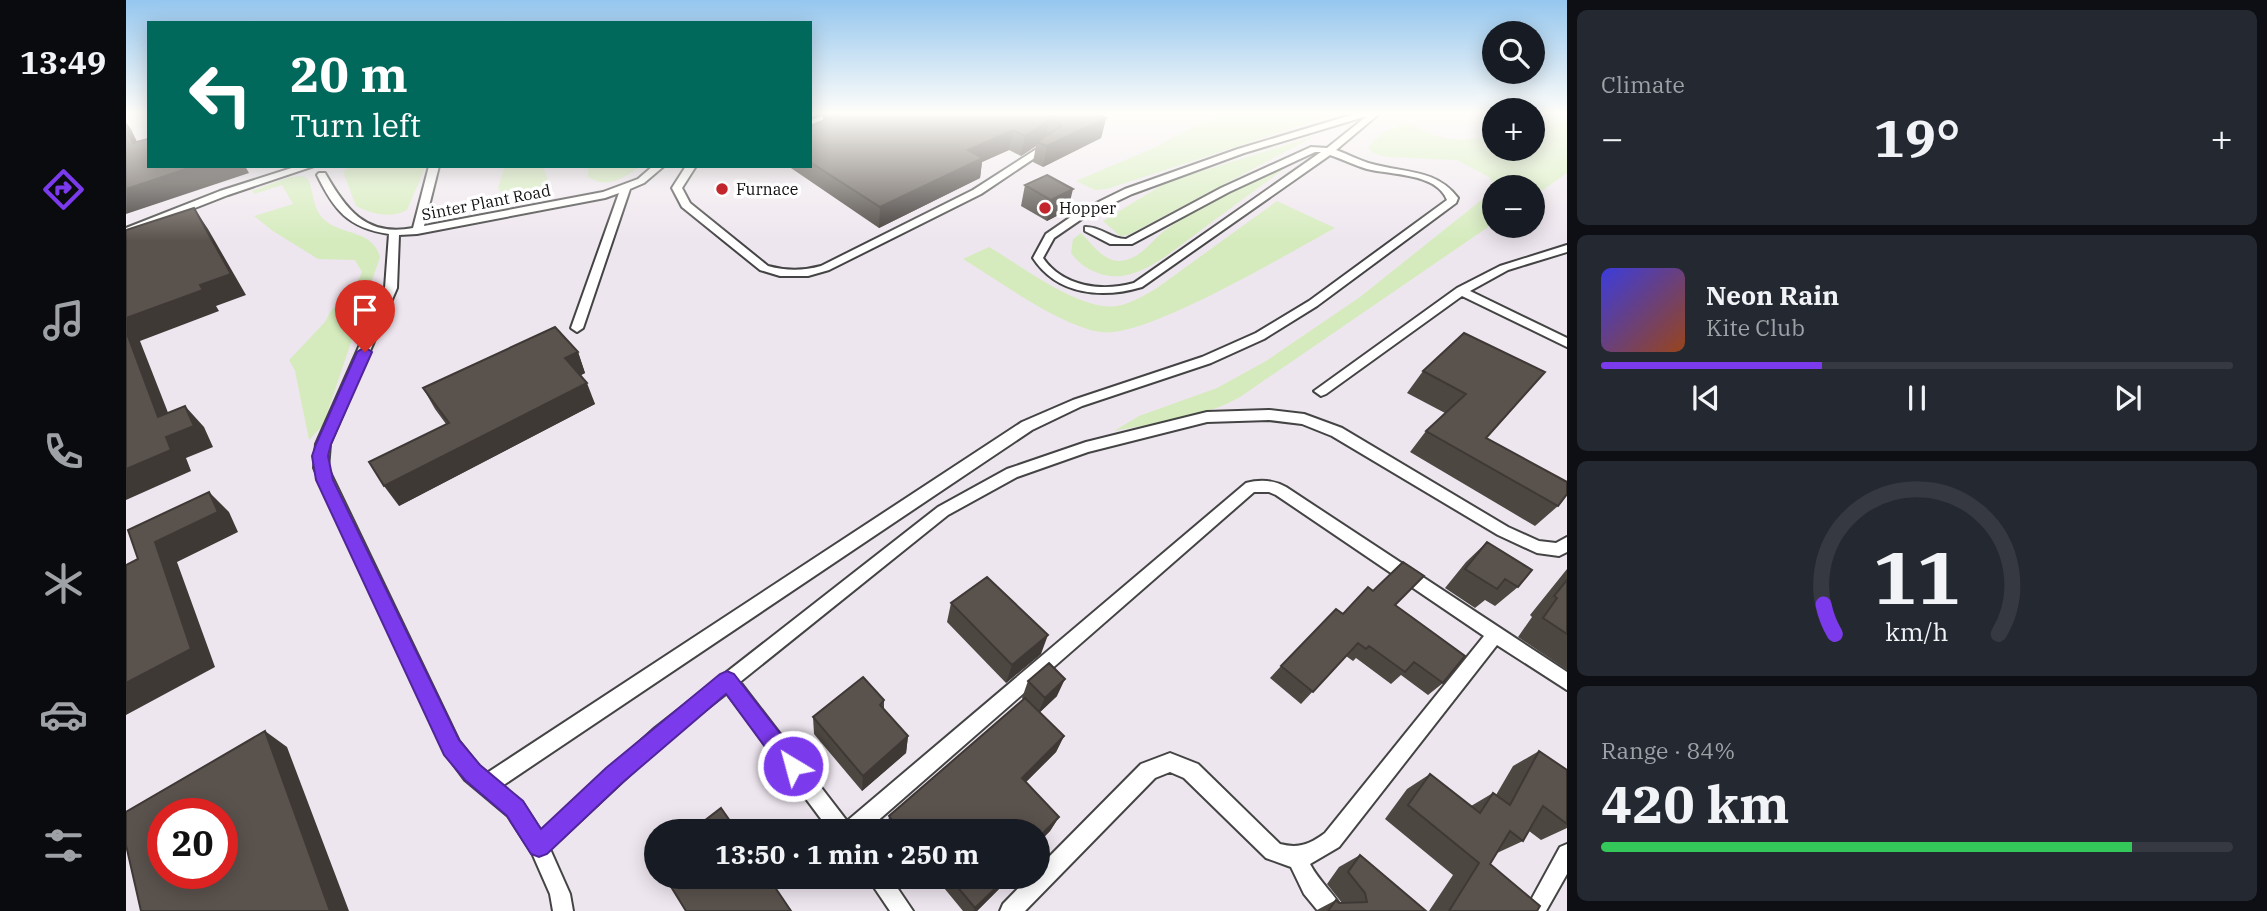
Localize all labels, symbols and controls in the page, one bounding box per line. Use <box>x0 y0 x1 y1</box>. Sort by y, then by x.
map controls <box>1482 21 1545 238</box>
button: search <box>1482 21 1545 84</box>
text: 13:49 <box>20 41 106 83</box>
text: 20 m <box>290 42 408 105</box>
icon: left <box>175 49 266 140</box>
text: Climate <box>1601 69 1685 99</box>
button: + <box>1482 98 1545 161</box>
text: Turn left <box>290 104 421 146</box>
text: 19° <box>1874 104 1960 171</box>
text: − <box>1601 113 1624 162</box>
text: + <box>2210 113 2233 162</box>
icon: directions <box>39 165 88 214</box>
button: − <box>1482 175 1545 238</box>
place label: Furnace <box>736 179 798 199</box>
street label: Sinter Plant Road <box>420 180 552 224</box>
marker: Furnace <box>714 181 730 197</box>
place label: Hopper <box>1059 198 1116 218</box>
marker: Hopper <box>1037 200 1053 216</box>
text: Neon Rain <box>1706 278 1839 312</box>
pin <box>335 280 395 352</box>
icon: arrive <box>346 291 384 329</box>
icon: music <box>39 296 88 345</box>
text: Kite Club <box>1706 312 1805 342</box>
icon: previous <box>1687 379 1725 417</box>
icon: pause <box>1898 379 1936 417</box>
icon: next <box>2109 379 2147 417</box>
icon: phone <box>39 427 88 476</box>
text: 11 <box>1873 530 1961 625</box>
icon: climate <box>39 559 88 608</box>
text: km/h <box>1885 615 1949 648</box>
icon: car <box>39 690 88 739</box>
position arrow <box>756 729 830 803</box>
text: Range · 84% <box>1601 735 1735 765</box>
text: 420 km <box>1601 770 1790 837</box>
speed limit sign: 20 <box>147 798 238 889</box>
icon: filters <box>39 821 88 870</box>
text: 13:50 · 1 min · 250 m <box>715 837 979 871</box>

